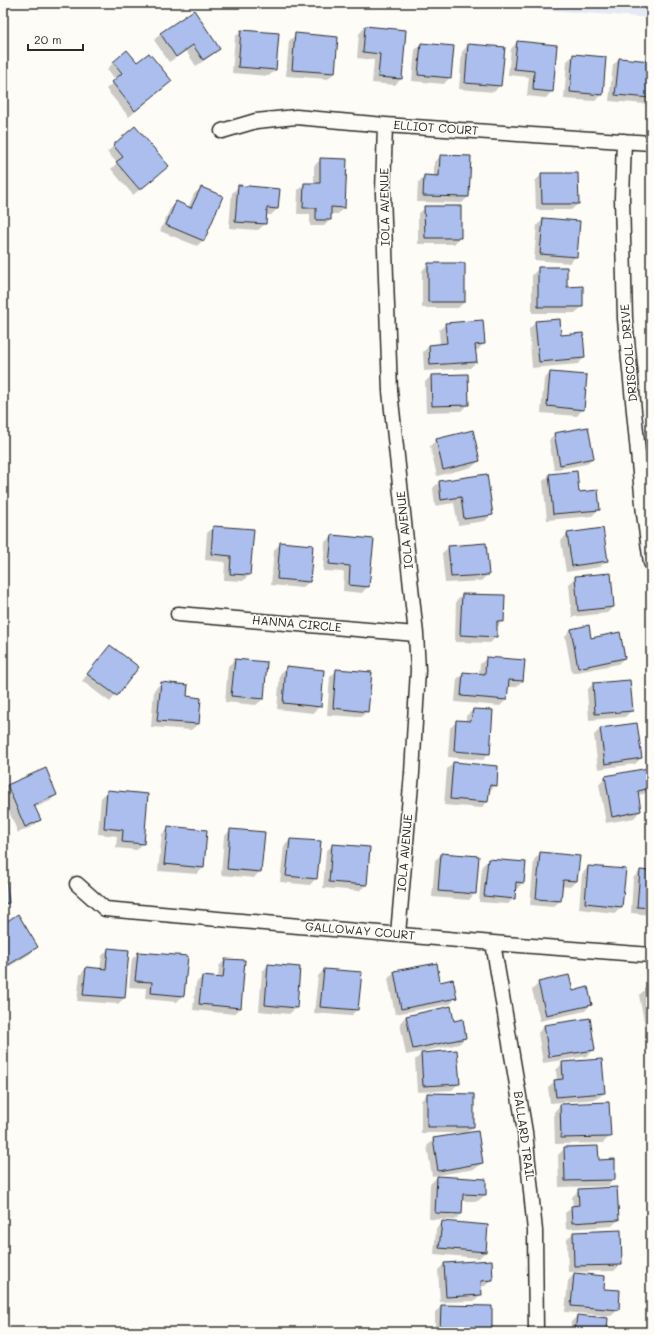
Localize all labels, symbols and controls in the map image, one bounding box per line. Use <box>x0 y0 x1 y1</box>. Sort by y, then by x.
scale bar <box>28 26 83 52</box>
text: 20 m <box>34 31 62 47</box>
street label: ELLIOT COURT <box>393 116 479 138</box>
street label: IOLA AVENUE <box>375 168 393 246</box>
street label: DRISCOLL DRIVE <box>616 303 640 403</box>
street label: IOLA AVENUE <box>392 490 416 570</box>
street label: HANNA CIRCLE <box>252 611 343 635</box>
street label: IOLA AVENUE <box>393 813 415 892</box>
street label: GALLOWAY COURT <box>304 917 416 943</box>
street label: BALLARD TRAIL <box>511 1090 539 1183</box>

